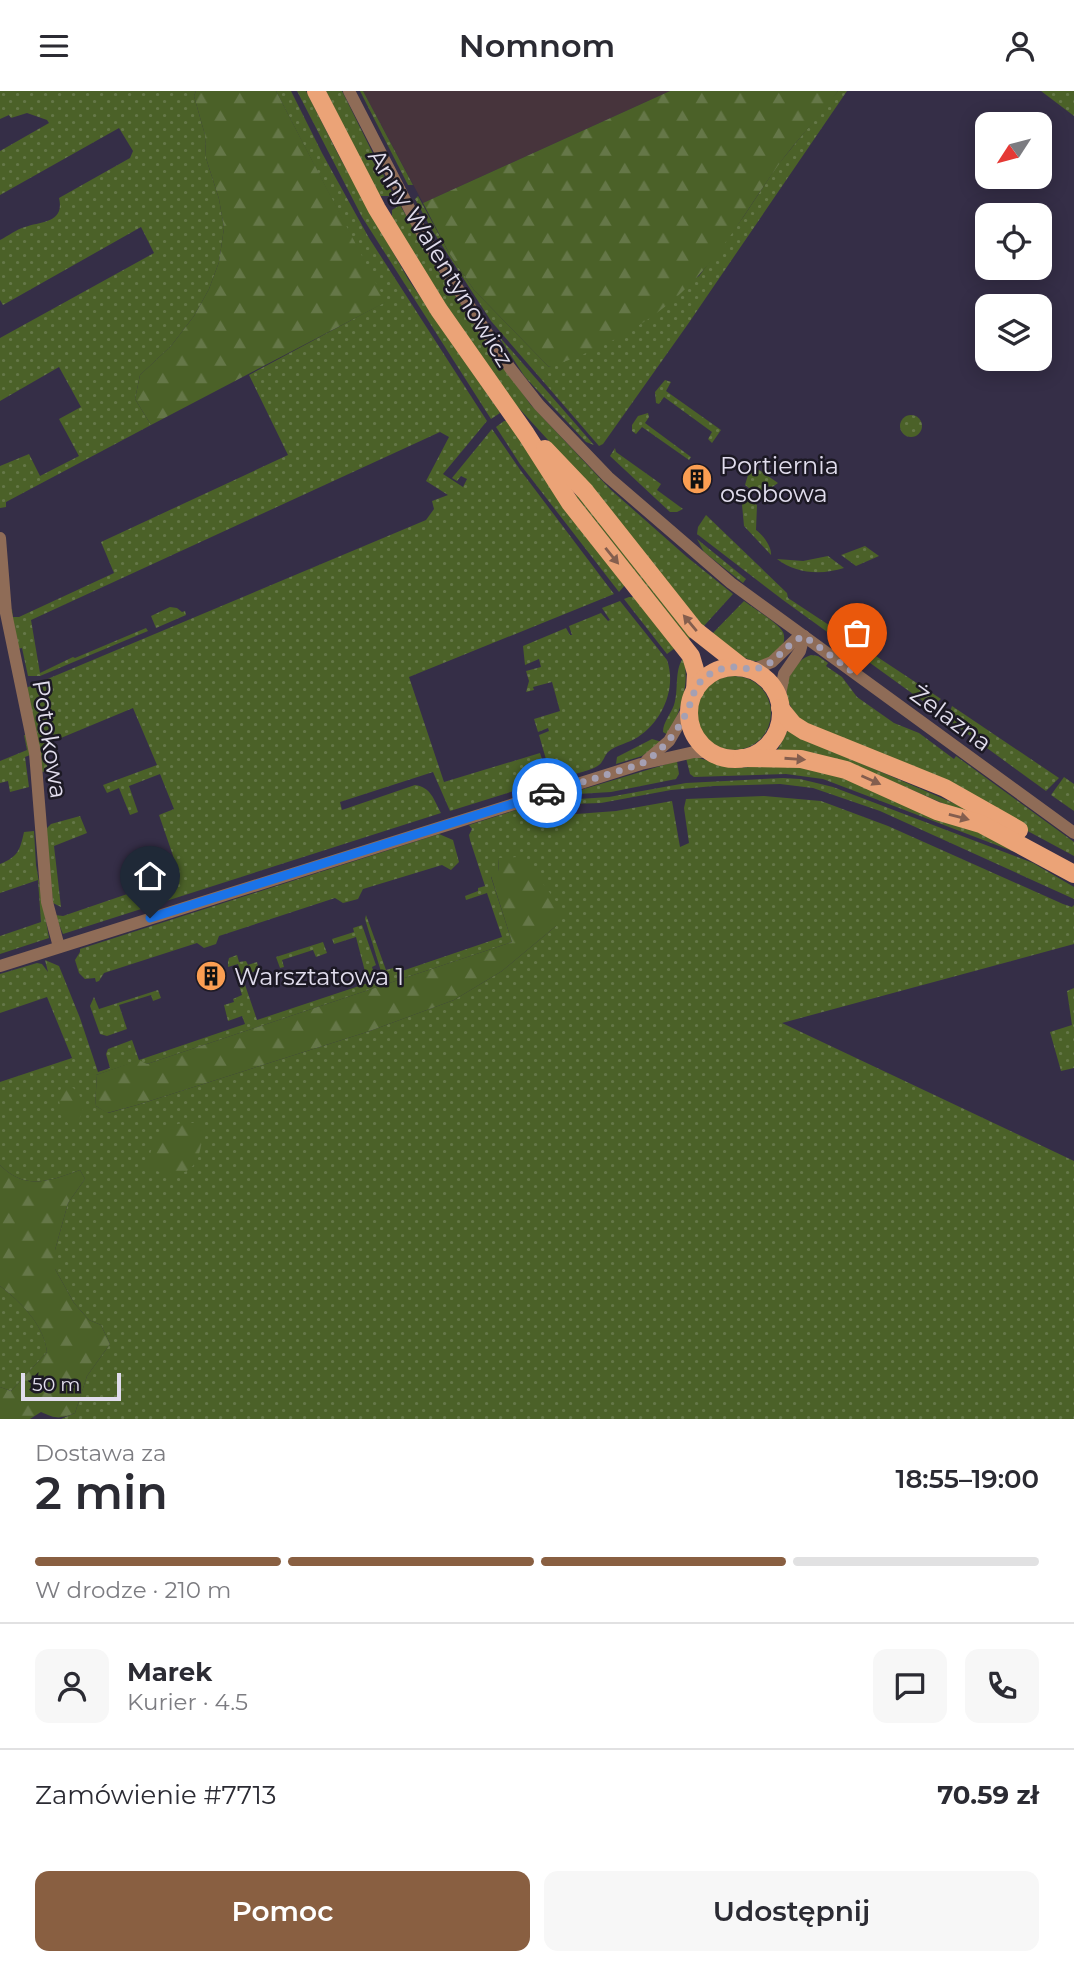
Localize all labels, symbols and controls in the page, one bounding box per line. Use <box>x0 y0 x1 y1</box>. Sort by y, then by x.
text: Nomnom <box>459 26 615 65</box>
icon: menu <box>35 27 73 65</box>
icon: person <box>1001 27 1039 65</box>
north arrow <box>975 112 1052 189</box>
map controls <box>975 112 1052 371</box>
street label: Anny Walentynowicz <box>362 144 520 372</box>
button: locate <box>975 203 1052 280</box>
button: layers <box>975 294 1052 371</box>
place label: Portiernia osobowa <box>720 451 839 508</box>
building icon: Portiernia osobowa <box>680 462 714 496</box>
one-way arrow <box>605 547 620 565</box>
pin <box>827 603 887 675</box>
icon: bag <box>838 614 876 652</box>
one-way arrow <box>683 615 698 632</box>
street label: Potokowa <box>26 678 74 800</box>
street label: Żelazna <box>905 679 997 757</box>
one-way arrow <box>784 754 806 765</box>
courier <box>512 758 582 828</box>
icon: car <box>528 774 566 812</box>
one-way arrow <box>861 774 881 786</box>
one-way arrow <box>948 812 970 823</box>
pin <box>120 846 180 918</box>
icon: home <box>131 857 169 895</box>
building icon: Warsztatowa 1 <box>194 959 228 993</box>
place label: Warsztatowa 1 <box>234 962 404 991</box>
scale bar <box>21 1370 121 1402</box>
text: 50 m <box>32 1373 80 1396</box>
text: Dostawa za <box>35 1439 167 1467</box>
text: 18:55–19:00 <box>896 1463 1039 1495</box>
text: 2 min <box>35 1464 168 1521</box>
text: W drodze · 210 m <box>35 1576 231 1604</box>
button: person <box>35 1649 109 1723</box>
button: chat <box>873 1649 947 1723</box>
button: phone <box>965 1649 1039 1723</box>
text: Marek <box>127 1656 212 1688</box>
text: Kurier · 4.5 <box>127 1688 248 1716</box>
text: Zamówienie #7713 <box>35 1779 276 1811</box>
text: 70.59 zł <box>937 1779 1039 1811</box>
button: Pomoc <box>35 1871 530 1951</box>
button: Udostępnij <box>544 1871 1039 1951</box>

